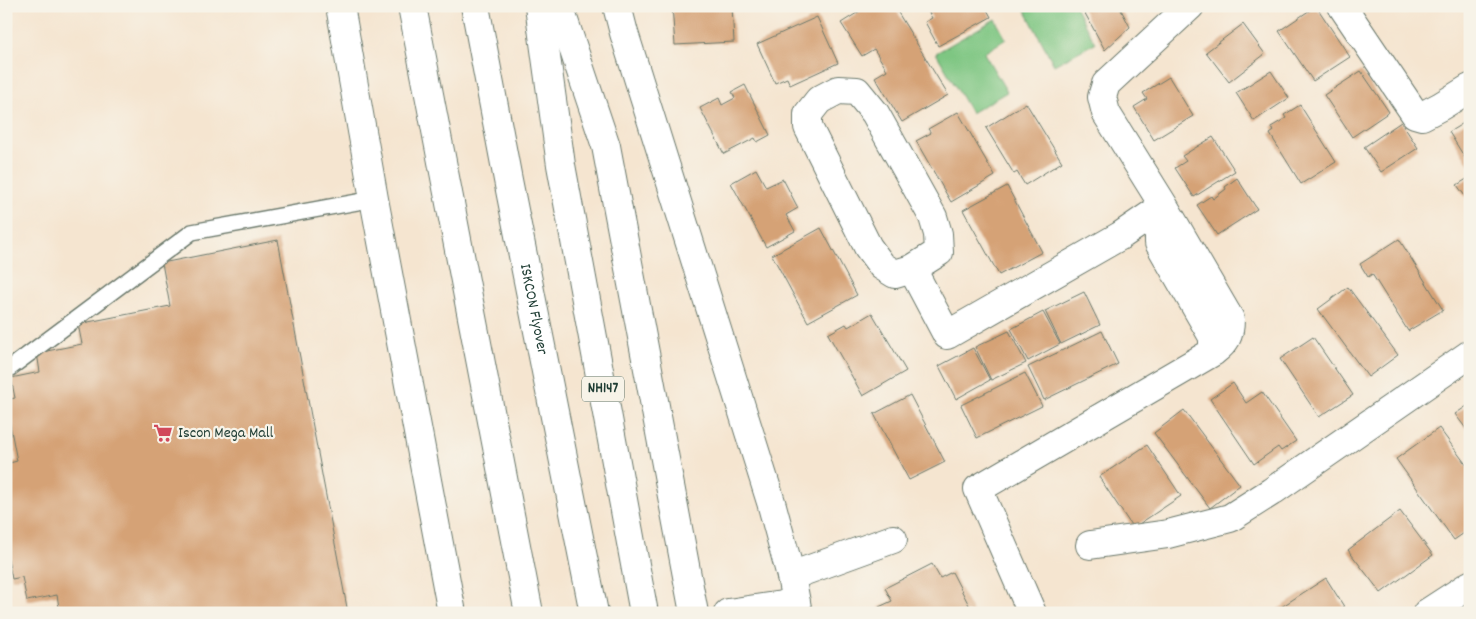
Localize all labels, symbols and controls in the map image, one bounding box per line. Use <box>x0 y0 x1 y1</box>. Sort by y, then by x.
street label: ISKCON Flyover <box>513 262 554 357</box>
road number: NH147 <box>582 376 624 402</box>
supermarket icon: Iscon Mega Mall <box>152 422 174 444</box>
place label: Iscon Mega Mall <box>178 422 274 445</box>

